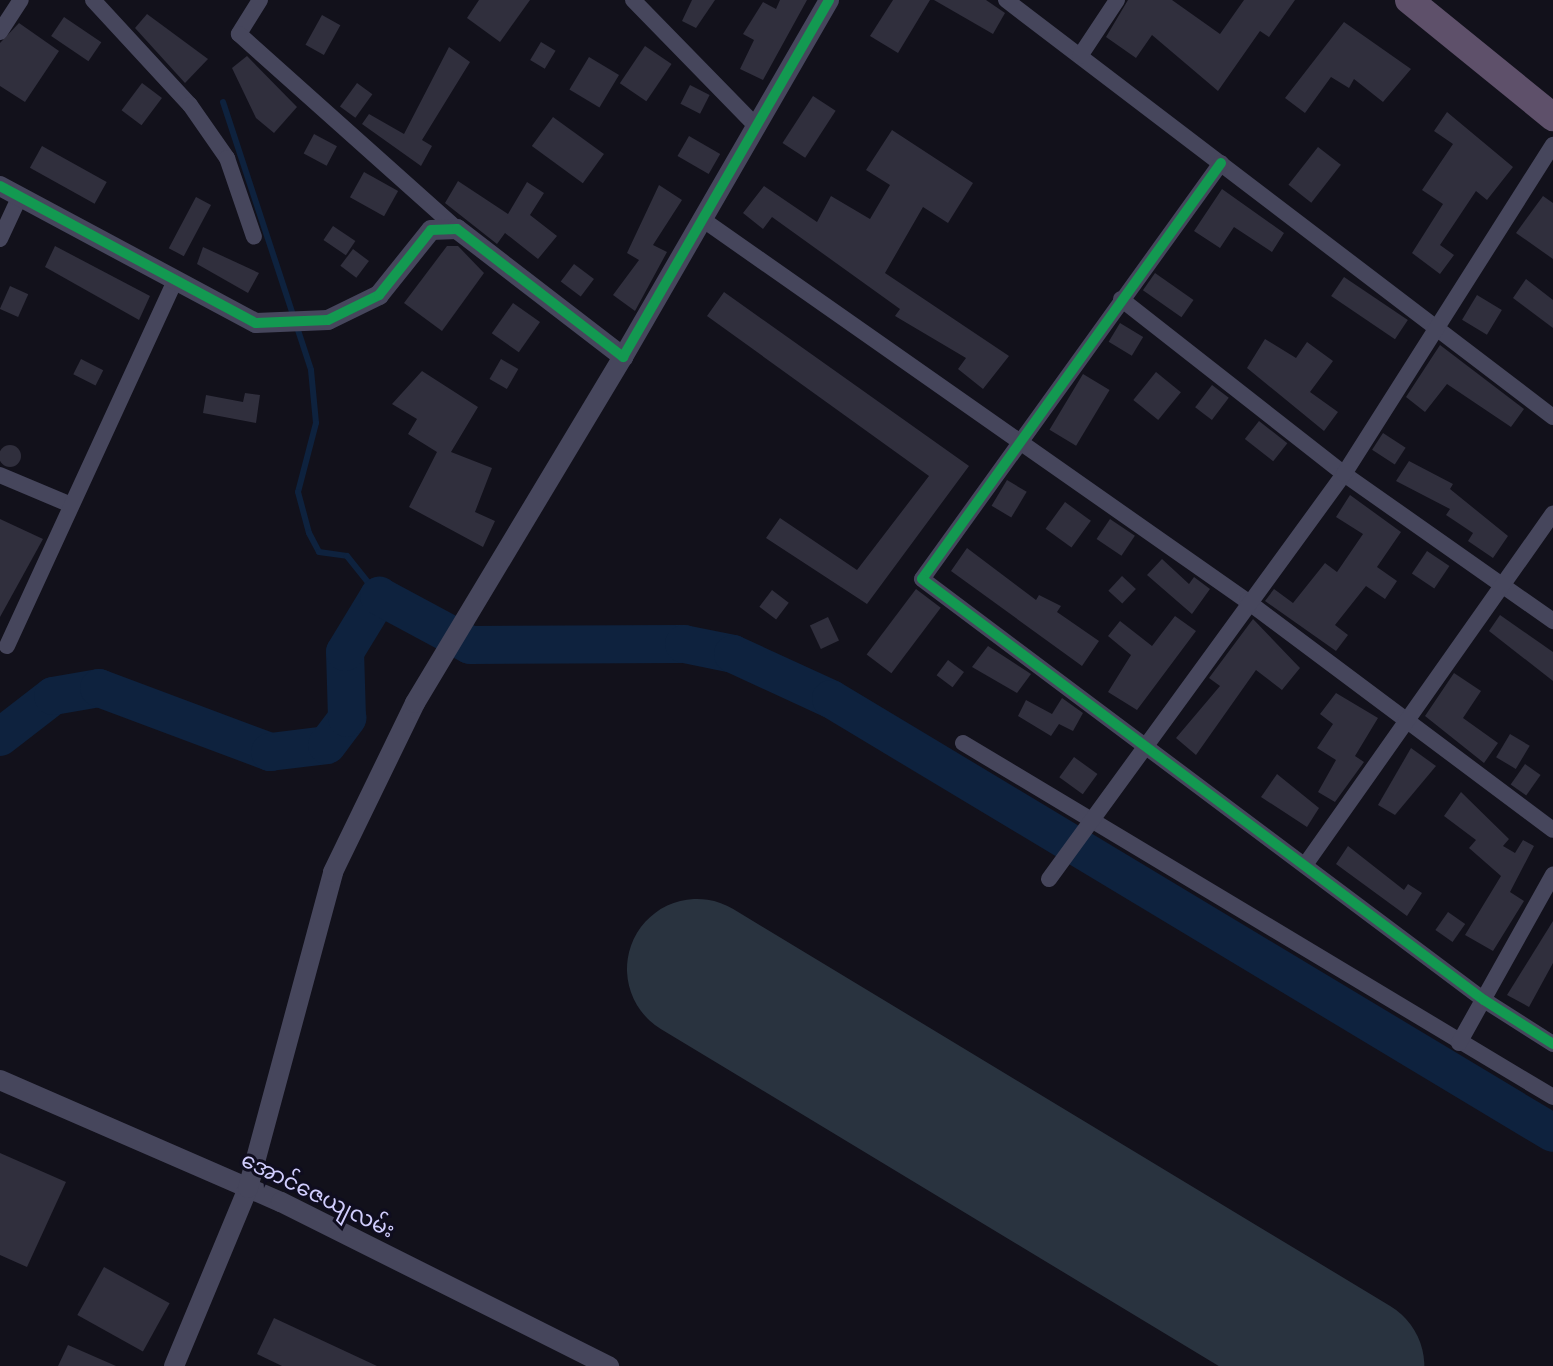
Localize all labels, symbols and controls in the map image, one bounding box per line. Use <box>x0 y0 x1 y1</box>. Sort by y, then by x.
street label: အောင်ဇေယျလမ်း <box>237 1146 399 1244</box>

